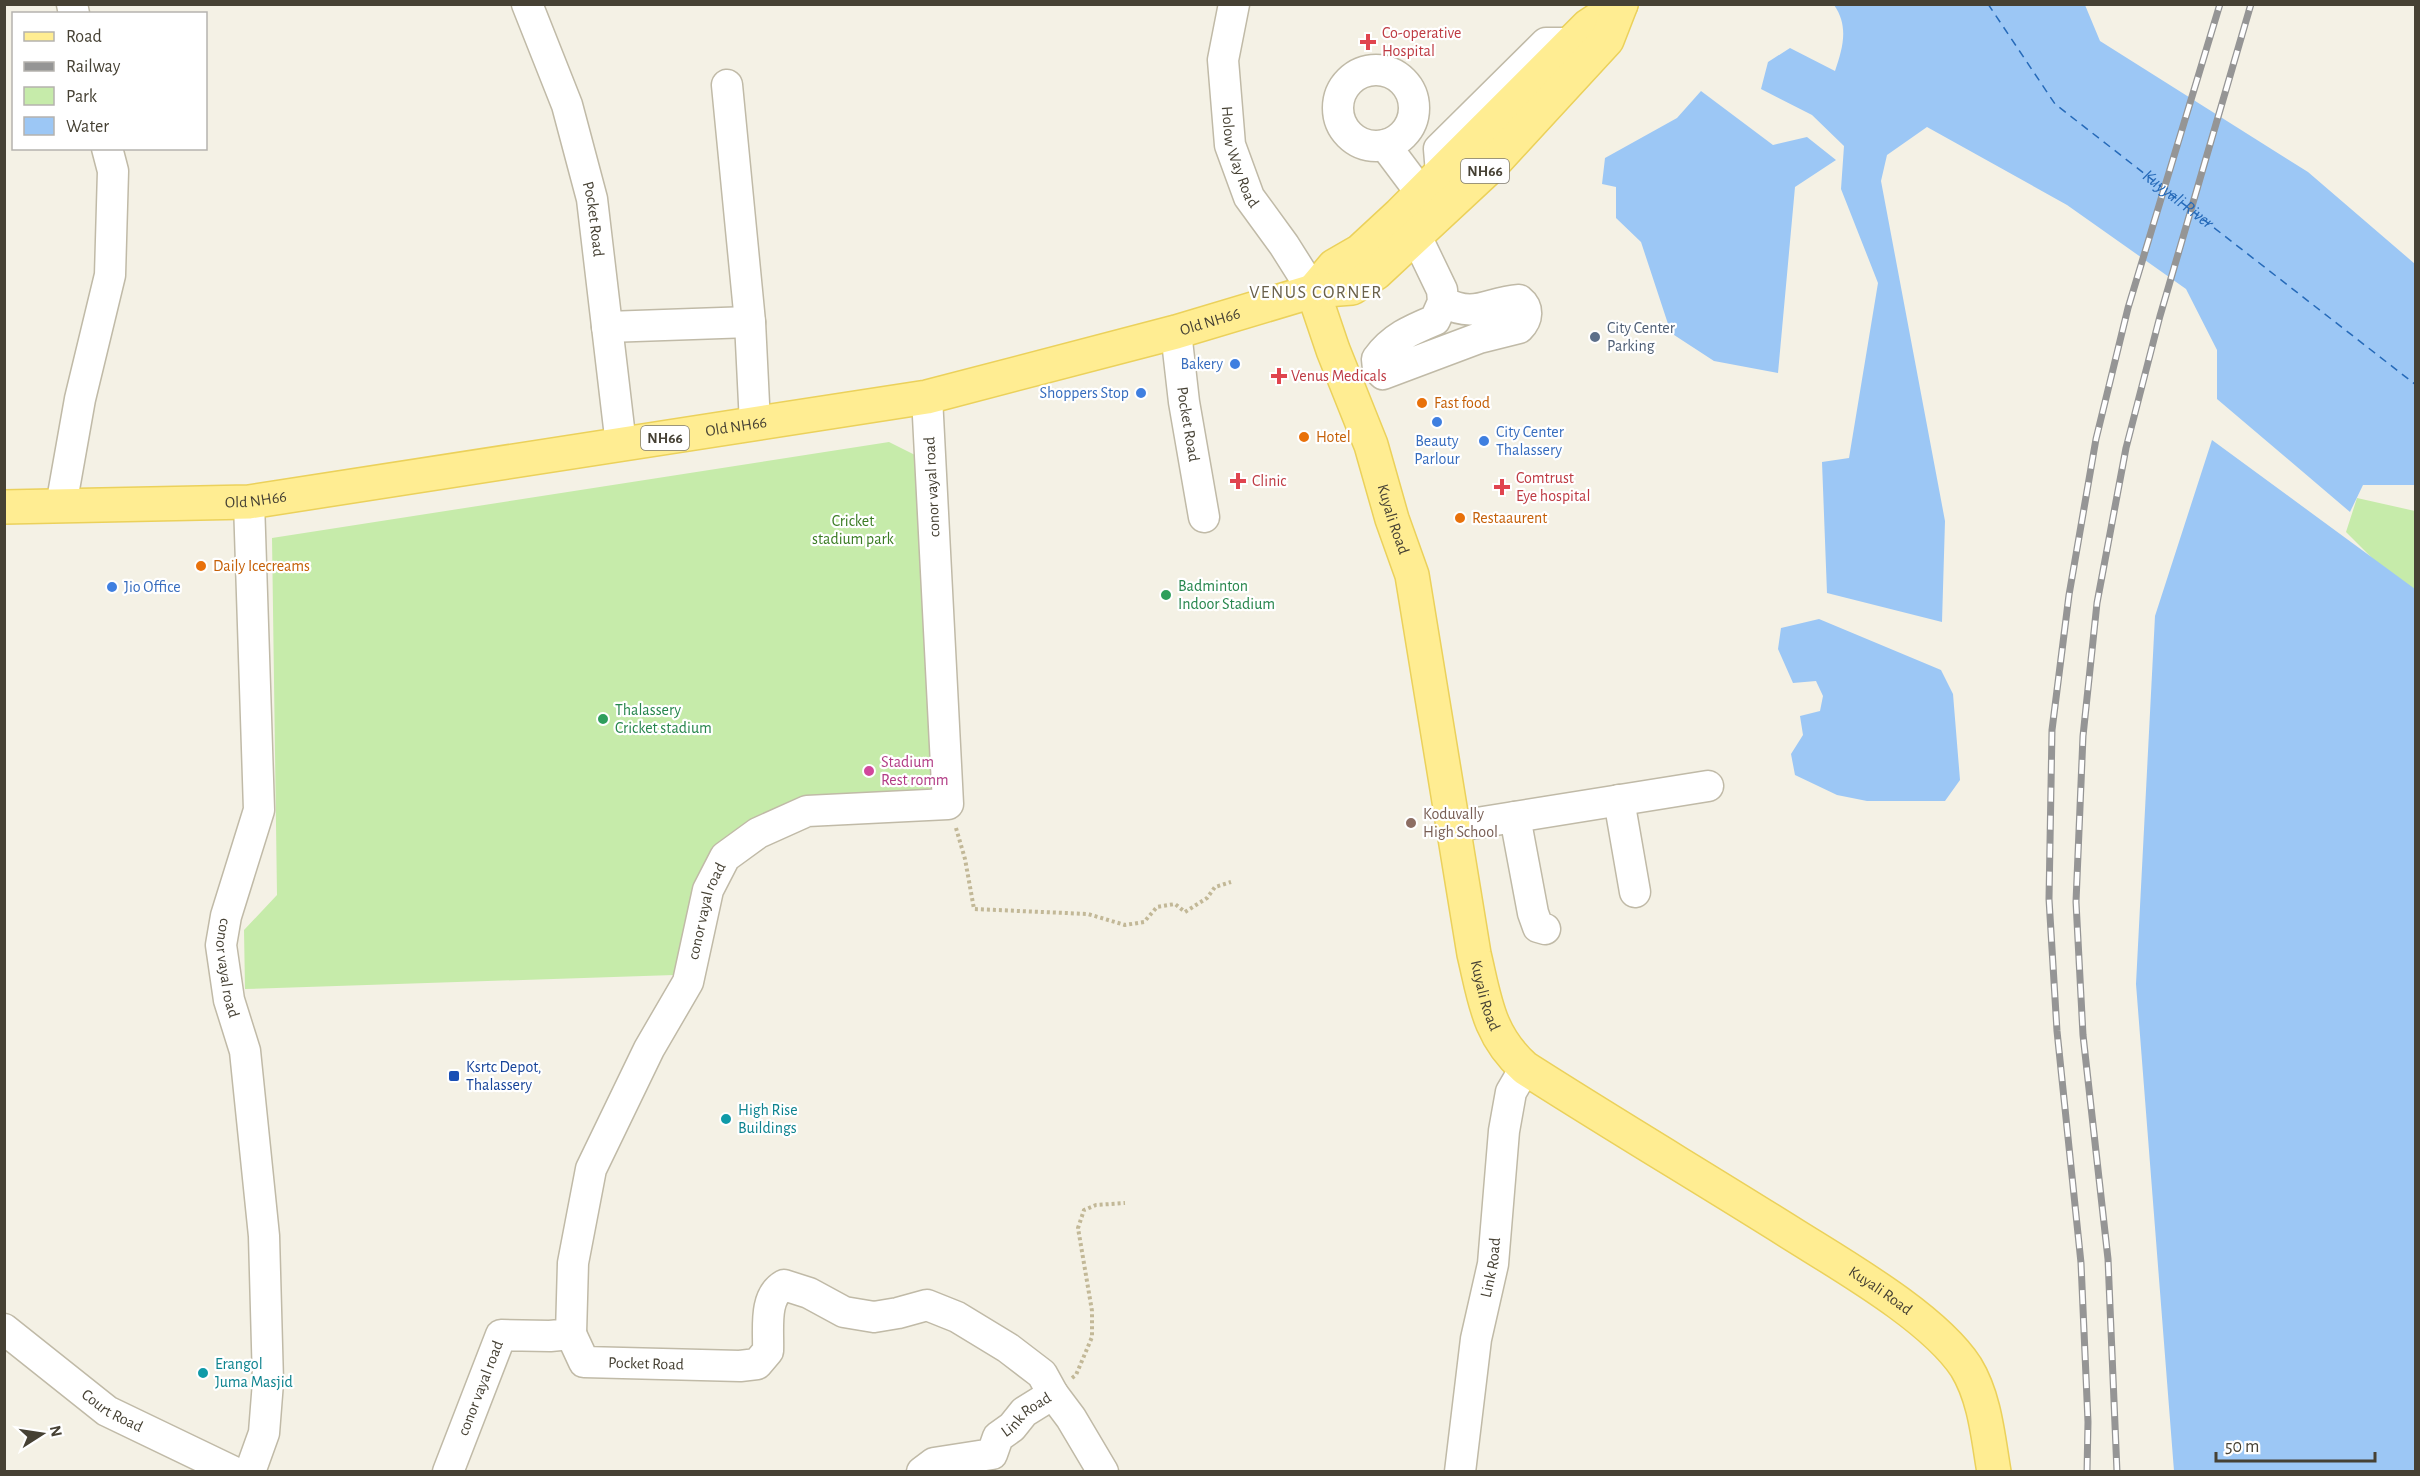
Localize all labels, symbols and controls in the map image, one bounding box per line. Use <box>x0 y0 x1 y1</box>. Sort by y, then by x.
legend <box>12 12 207 150</box>
place label: Co-operative Hospital <box>1382 25 1461 59</box>
text: Road <box>66 28 102 46</box>
marker: Co-operative Hospital <box>1359 33 1377 51</box>
text: Railway <box>66 58 121 76</box>
text: Park <box>66 88 98 106</box>
street label: Holow Way Road <box>1219 105 1262 211</box>
text: Water <box>66 118 109 136</box>
road number: NH66 <box>1461 159 1509 183</box>
water label: Kuyyali River <box>2139 167 2217 233</box>
street label: Pocket Road <box>580 180 607 258</box>
district label: VENUS CORNER <box>1249 284 1383 302</box>
street label: Old NH66 <box>1178 305 1242 338</box>
place label: City Center Parking <box>1607 320 1676 354</box>
marker: City Center Parking <box>1588 330 1602 344</box>
place label: Bakery <box>1180 356 1223 373</box>
marker: Bakery <box>1228 357 1242 371</box>
place label: Venus Medicals <box>1291 368 1387 384</box>
marker: Venus Medicals <box>1272 369 1286 383</box>
place label: Shoppers Stop <box>1040 385 1129 401</box>
marker: Shoppers Stop <box>1134 386 1148 400</box>
street label: Pocket Road <box>1174 386 1202 463</box>
place label: Fast food <box>1434 395 1490 411</box>
marker: Fast food <box>1415 396 1429 410</box>
street label: Old NH66 <box>704 414 768 439</box>
marker: Beauty Parlour <box>1430 415 1444 429</box>
place label: City Center Thalassery <box>1496 424 1565 459</box>
road number: NH66 <box>641 426 689 450</box>
place label: Hotel <box>1316 429 1351 445</box>
marker: Hotel <box>1297 430 1311 444</box>
place label: Beauty Parlour <box>1414 433 1460 467</box>
marker: City Center Thalassery <box>1477 434 1491 448</box>
street label: conor vayal road <box>921 436 944 538</box>
place label: Comtrust Eye hospital <box>1516 470 1590 505</box>
marker: Clinic <box>1229 472 1247 490</box>
place label: Clinic <box>1252 473 1286 489</box>
marker: Comtrust Eye hospital <box>1493 478 1511 496</box>
street label: Kuyali Road <box>1374 482 1412 556</box>
street label: Old NH66 <box>225 488 288 510</box>
place label: Restaaurent <box>1472 510 1547 526</box>
marker: Restaaurent <box>1453 511 1467 525</box>
park label: Cricket stadium park <box>812 513 895 547</box>
place label: Daily Icecreams <box>213 558 310 575</box>
marker: Daily Icecreams <box>194 559 208 573</box>
place label: Badminton Indoor Stadium <box>1178 578 1275 612</box>
place label: Jio Office <box>124 579 181 595</box>
marker: Jio Office <box>105 580 119 594</box>
marker: Badminton Indoor Stadium <box>1159 588 1173 602</box>
place label: Thalassery Cricket stadium <box>615 702 712 736</box>
marker: Thalassery Cricket stadium <box>596 712 610 726</box>
place label: Stadium Rest romm <box>881 754 949 788</box>
marker: Stadium Rest romm <box>862 764 876 778</box>
place label: Koduvally High School <box>1423 806 1498 840</box>
marker: Koduvally High School <box>1404 816 1418 830</box>
street label: conor vayal road <box>685 860 729 961</box>
street label: conor vayal road <box>213 917 242 1020</box>
street label: Kuyali Road <box>1468 959 1503 1033</box>
place label: Ksrtc Depot, Thalassery <box>466 1059 542 1094</box>
marker: Ksrtc Depot, Thalassery <box>447 1069 461 1083</box>
place label: High Rise Buildings <box>738 1102 798 1136</box>
marker: High Rise Buildings <box>719 1112 733 1126</box>
street label: Link Road <box>1478 1237 1503 1299</box>
street label: Kuyali Road <box>1846 1263 1915 1318</box>
street label: conor vayal road <box>455 1338 506 1438</box>
street label: Pocket Road <box>608 1355 684 1373</box>
place label: Erangol Juma Masjid <box>215 1356 293 1391</box>
marker: Erangol Juma Masjid <box>196 1366 210 1380</box>
street label: Court Road <box>79 1386 145 1435</box>
street label: Link Road <box>998 1389 1054 1440</box>
north arrow <box>12 1404 72 1464</box>
text: N <box>47 1424 65 1438</box>
scale bar <box>2216 1425 2375 1463</box>
text: 50 m <box>2225 1438 2259 1456</box>

